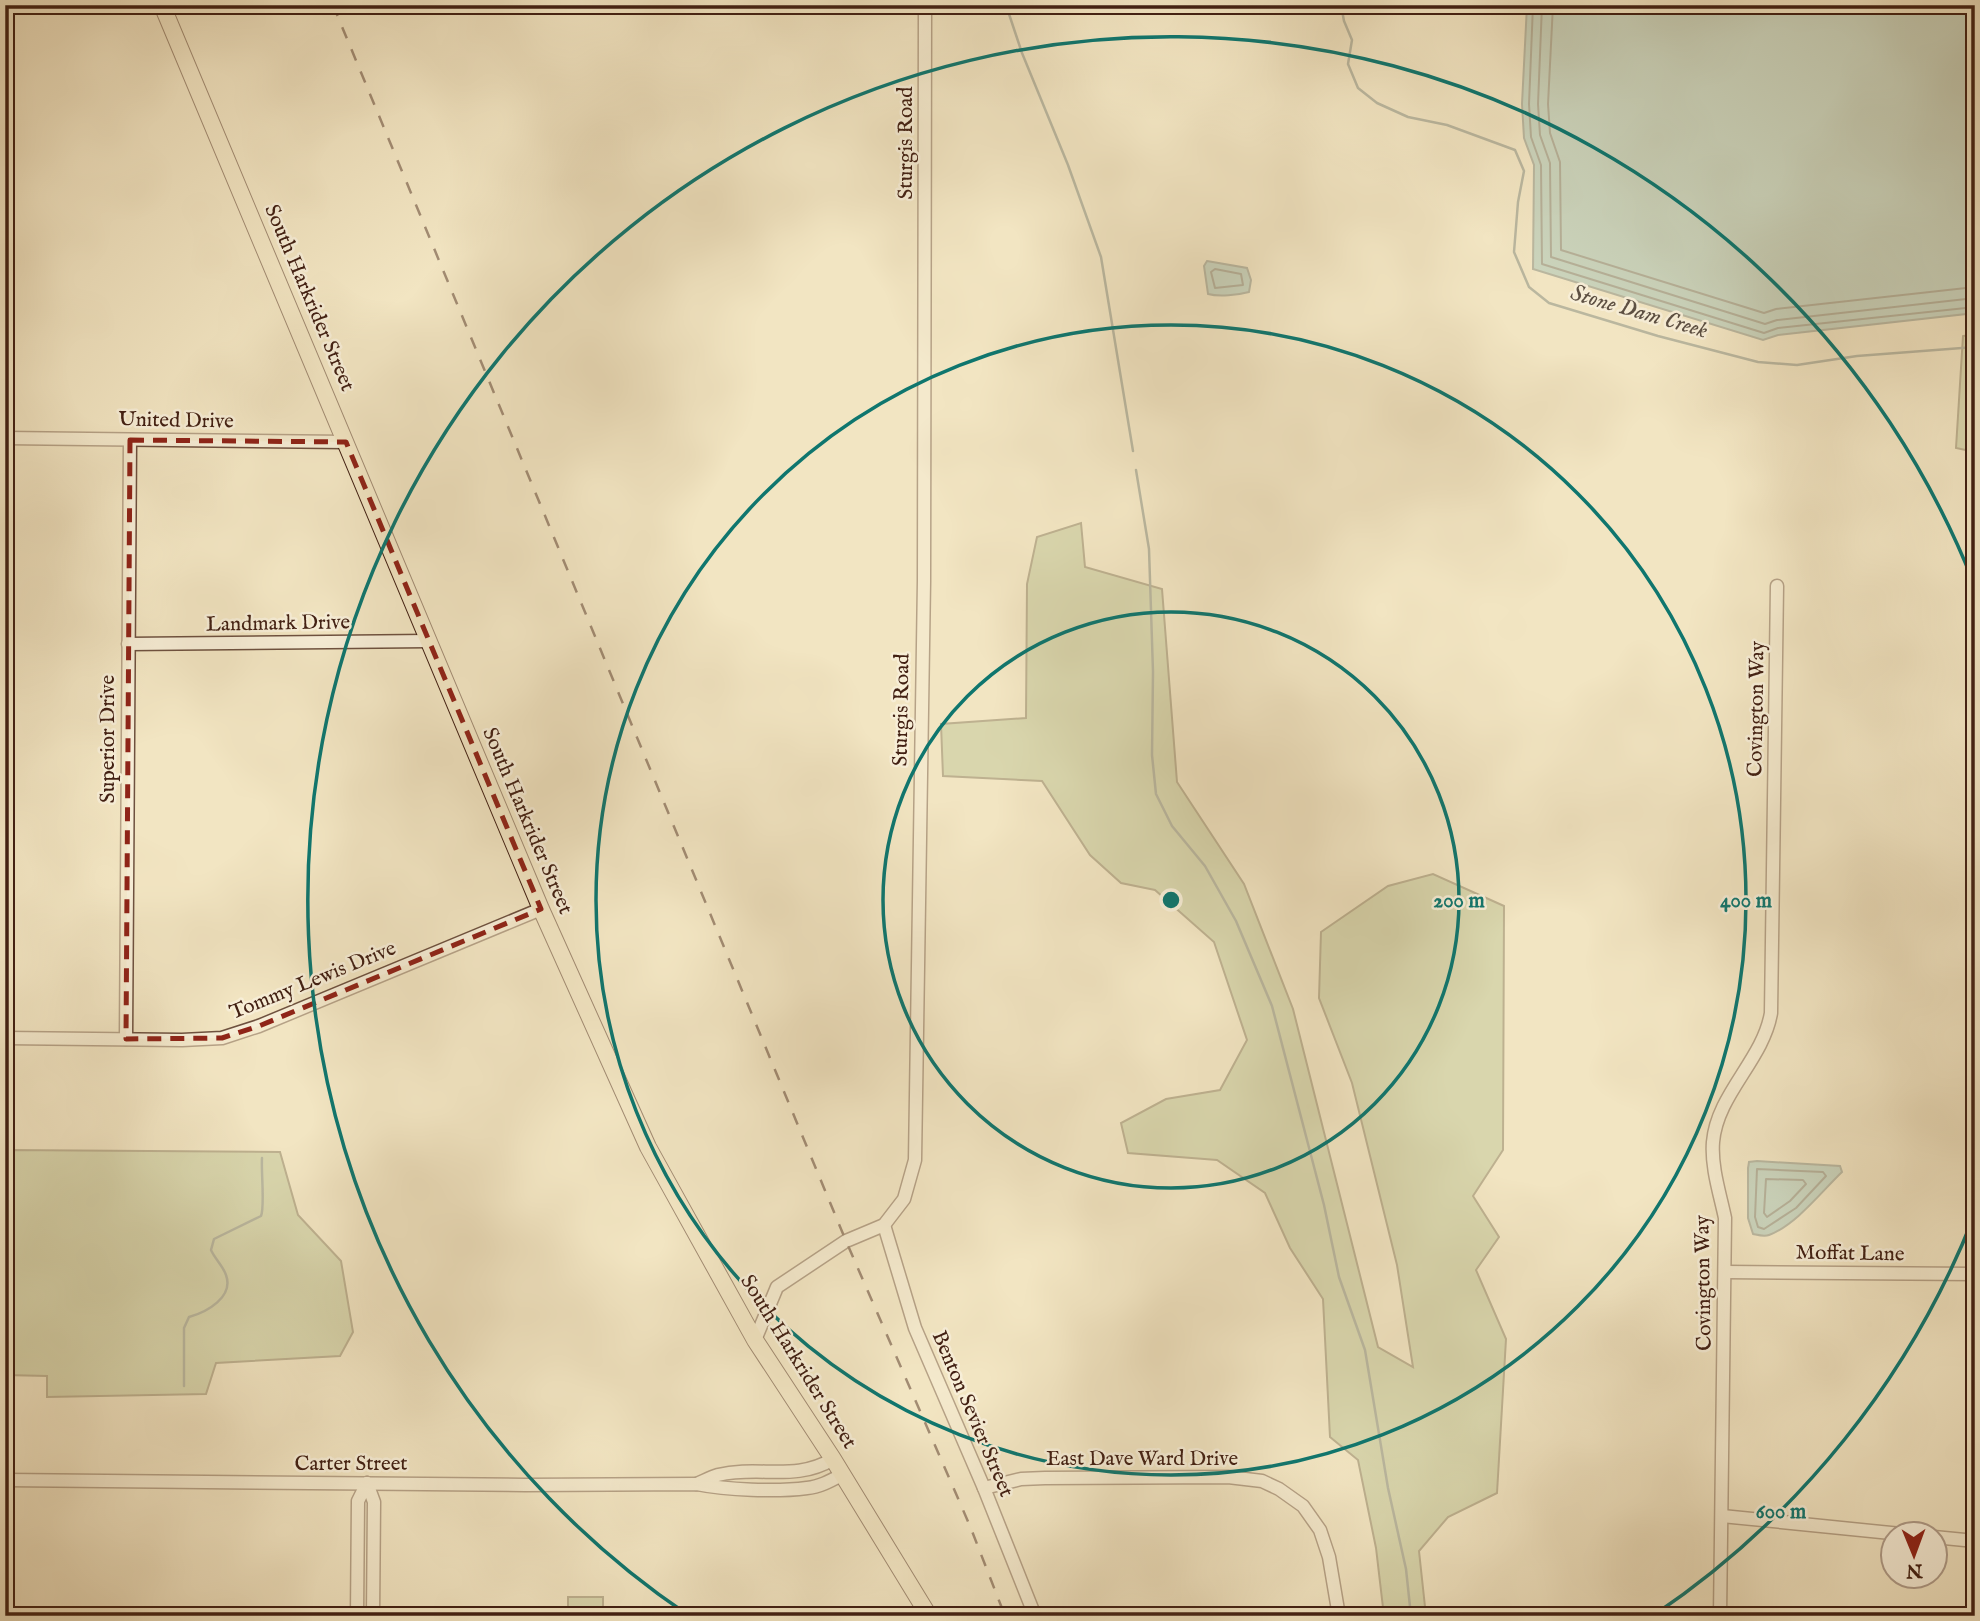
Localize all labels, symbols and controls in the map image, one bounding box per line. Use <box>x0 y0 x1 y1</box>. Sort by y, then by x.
street label: Sturgis Road <box>893 86 920 200</box>
street label: South Harkrider Street <box>257 200 361 396</box>
water label: Stone Dam Creek <box>1567 279 1711 345</box>
street label: United Drive <box>118 406 234 436</box>
street label: Landmark Drive <box>206 609 351 639</box>
street label: Covington Way <box>1742 640 1772 777</box>
street label: Sturgis Road <box>888 652 916 767</box>
street label: Superior Drive <box>95 674 122 803</box>
street label: South Harkrider Street <box>475 723 579 919</box>
centre of rings <box>1159 888 1183 912</box>
text: 200 m <box>1433 888 1485 915</box>
text: 400 m <box>1720 888 1773 915</box>
street label: Tommy Lewis Drive <box>226 935 400 1027</box>
street label: Covington Way <box>1689 1214 1719 1351</box>
street label: Moffat Lane <box>1795 1240 1905 1268</box>
street label: South Harkrider Street <box>733 1270 863 1454</box>
street label: Benton Sevier Street <box>925 1327 1019 1501</box>
street label: East Dave Ward Drive <box>1046 1446 1238 1473</box>
street label: Carter Street <box>294 1451 408 1478</box>
text: 600 m <box>1756 1499 1807 1526</box>
north arrow <box>1878 1520 1948 1590</box>
text: N <box>1905 1558 1924 1582</box>

